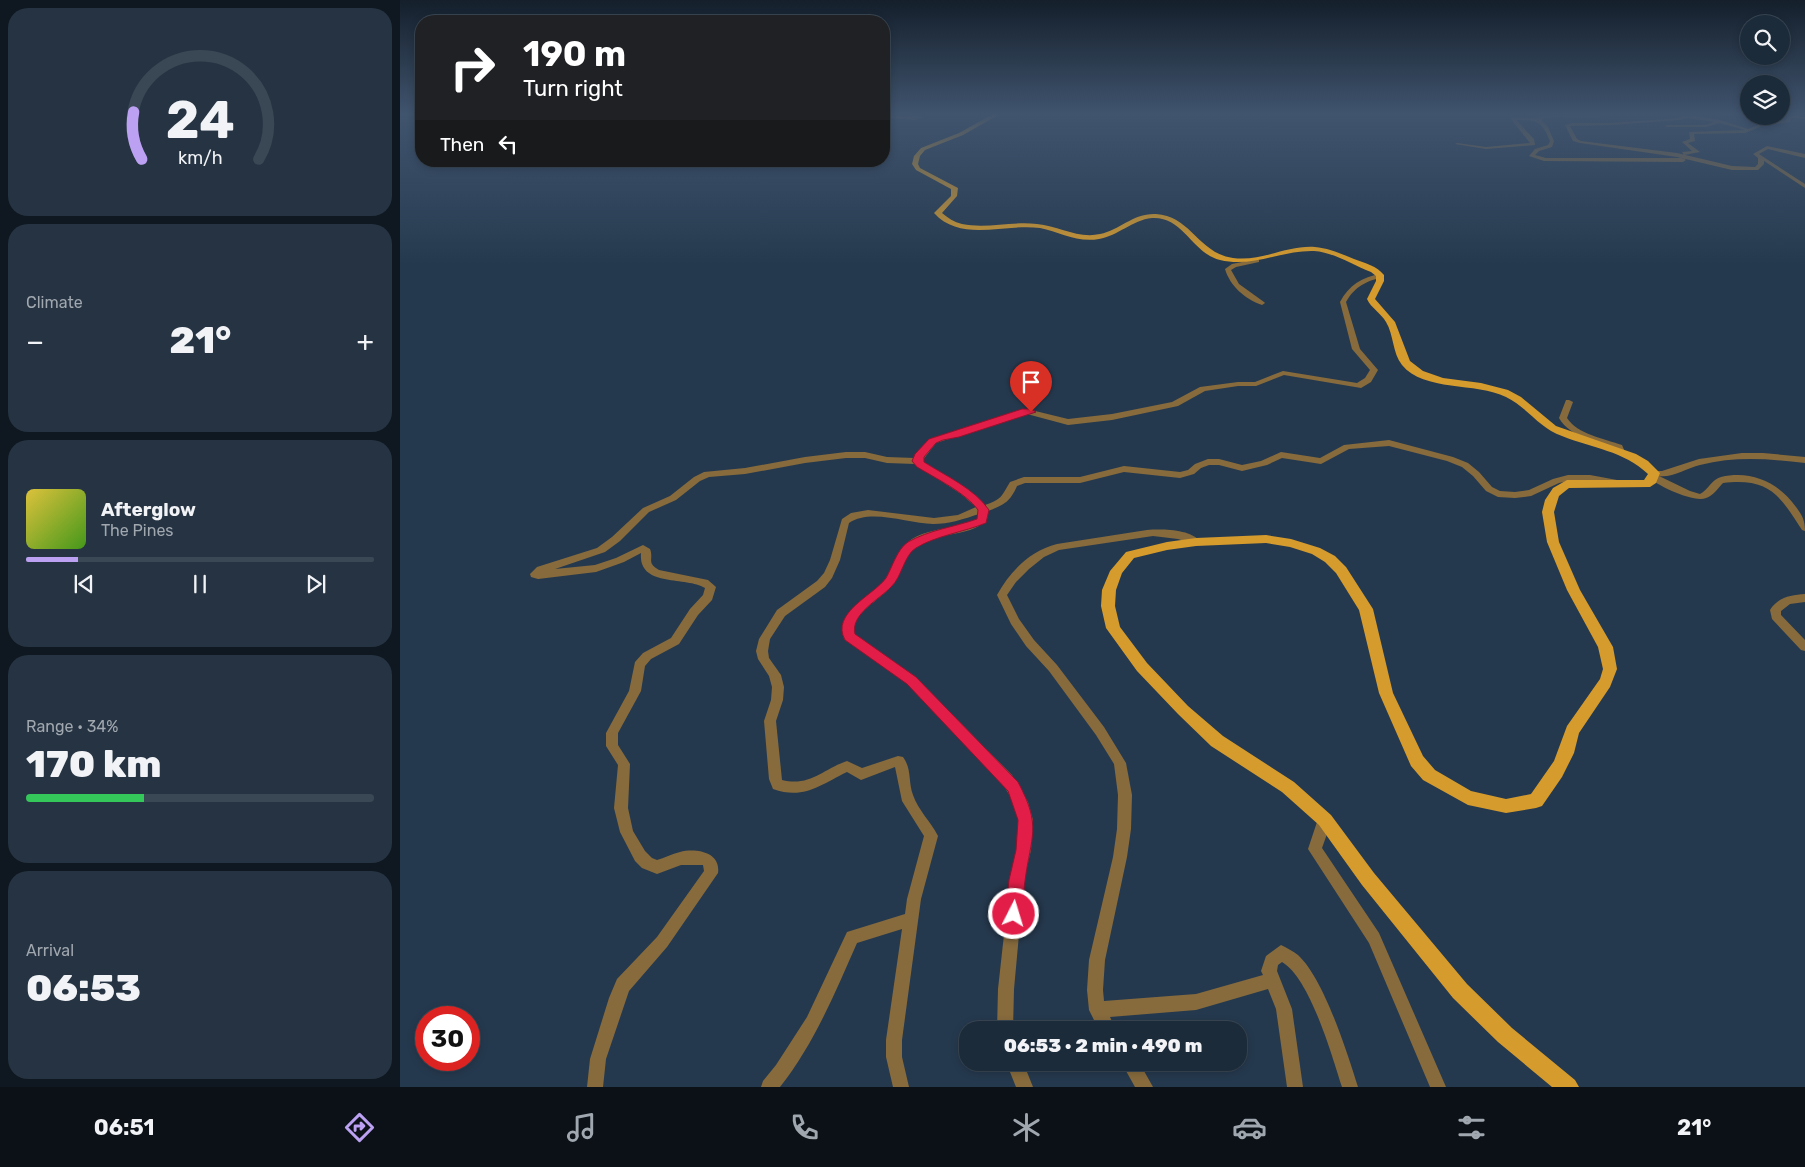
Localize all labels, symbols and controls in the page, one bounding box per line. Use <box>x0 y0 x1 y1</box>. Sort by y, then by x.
map controls <box>1740 15 1790 125</box>
button: search <box>1740 15 1790 65</box>
text: 190 m <box>523 33 626 75</box>
icon: right <box>440 35 505 100</box>
text: Turn right <box>523 75 623 102</box>
button: layers <box>1740 75 1790 125</box>
text: 24 <box>165 89 235 151</box>
icon: left <box>494 130 522 158</box>
text: Then <box>440 133 484 156</box>
text: km/h <box>178 147 222 168</box>
text: Climate <box>26 293 83 312</box>
text: 21° <box>170 317 231 363</box>
text: − <box>26 325 44 358</box>
text: + <box>357 325 374 358</box>
pin <box>1010 361 1052 412</box>
icon: arrive <box>1017 368 1045 396</box>
text: Afterglow <box>101 498 196 521</box>
text: The Pines <box>101 521 174 540</box>
icon: previous <box>70 570 98 598</box>
icon: pause <box>186 570 214 598</box>
icon: next <box>302 570 330 598</box>
text: Range · 34% <box>26 717 118 736</box>
text: 170 km <box>26 741 162 787</box>
position arrow <box>987 887 1039 939</box>
text: Arrival <box>26 941 74 960</box>
text: 06:53 <box>26 965 141 1011</box>
speed limit sign: 30 <box>415 1006 480 1071</box>
text: 06:53 · 2 min · 490 m <box>1004 1034 1202 1057</box>
icon: directions <box>342 1110 377 1145</box>
icon: music <box>564 1110 599 1145</box>
icon: phone <box>787 1110 822 1145</box>
icon: climate <box>1009 1110 1044 1145</box>
icon: car <box>1232 1110 1267 1145</box>
icon: filters <box>1454 1110 1489 1145</box>
text: 06:51 <box>94 1114 154 1141</box>
text: 21° <box>1677 1114 1711 1141</box>

